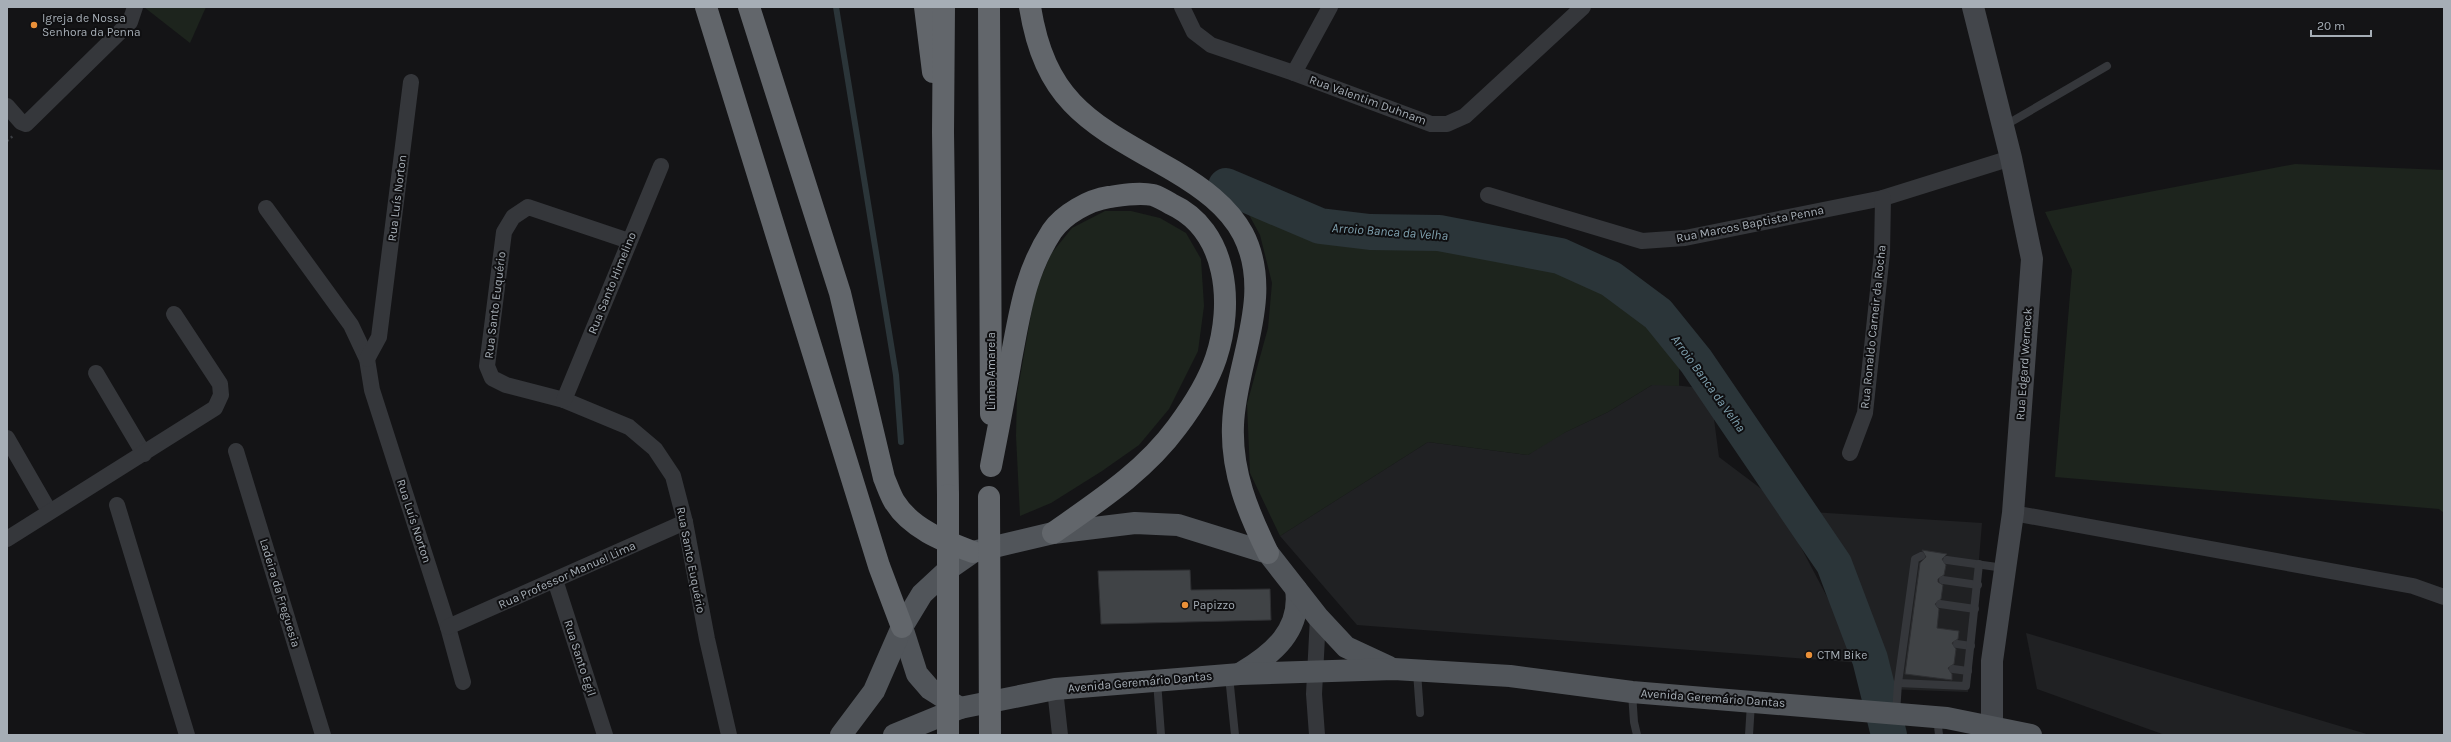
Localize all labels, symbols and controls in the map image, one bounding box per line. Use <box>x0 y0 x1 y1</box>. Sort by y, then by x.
place label: Igreja de Nossa Senhora da Penna <box>42 11 141 39</box>
scale bar <box>2311 12 2371 38</box>
text: 20 m <box>2317 19 2345 33</box>
marker: Igreja de Nossa Senhora da Penna <box>29 20 39 30</box>
street label: Rua Valentim Duhnam <box>1308 72 1428 128</box>
street label: Rua Luís Norton <box>385 154 409 242</box>
street label: Rua Marcos Baptista Penna <box>1675 203 1825 245</box>
water label: Arroio Banca da Velha <box>1331 220 1449 243</box>
street label: Rua Santo Himelino <box>585 230 639 336</box>
street label: Rua Ronaldo Carneir da Rocha <box>1857 244 1889 410</box>
street label: Rua Santo Euquério <box>481 251 509 359</box>
street label: Rua Edgard Werneck <box>2013 307 2035 421</box>
street label: Linha Amarela <box>984 332 998 410</box>
water label: Arroio Banca da Velha <box>1668 332 1749 435</box>
street label: Rua Luís Norton <box>394 477 434 565</box>
street label: Rua Santo Euquério <box>674 506 708 614</box>
street label: Ladeira da Freguesia <box>257 537 303 649</box>
street label: Rua Professor Manuel Lima <box>496 538 638 612</box>
place label: Papizzo <box>1193 598 1235 612</box>
marker: Papizzo <box>1180 600 1190 610</box>
street label: Rua Santo Egil <box>561 618 599 698</box>
place label: CTM Bike <box>1817 648 1867 662</box>
marker: CTM Bike <box>1804 650 1814 660</box>
street label: Avenida Geremário Dantas <box>1067 669 1213 695</box>
street label: Avenida Geremário Dantas <box>1640 686 1786 710</box>

